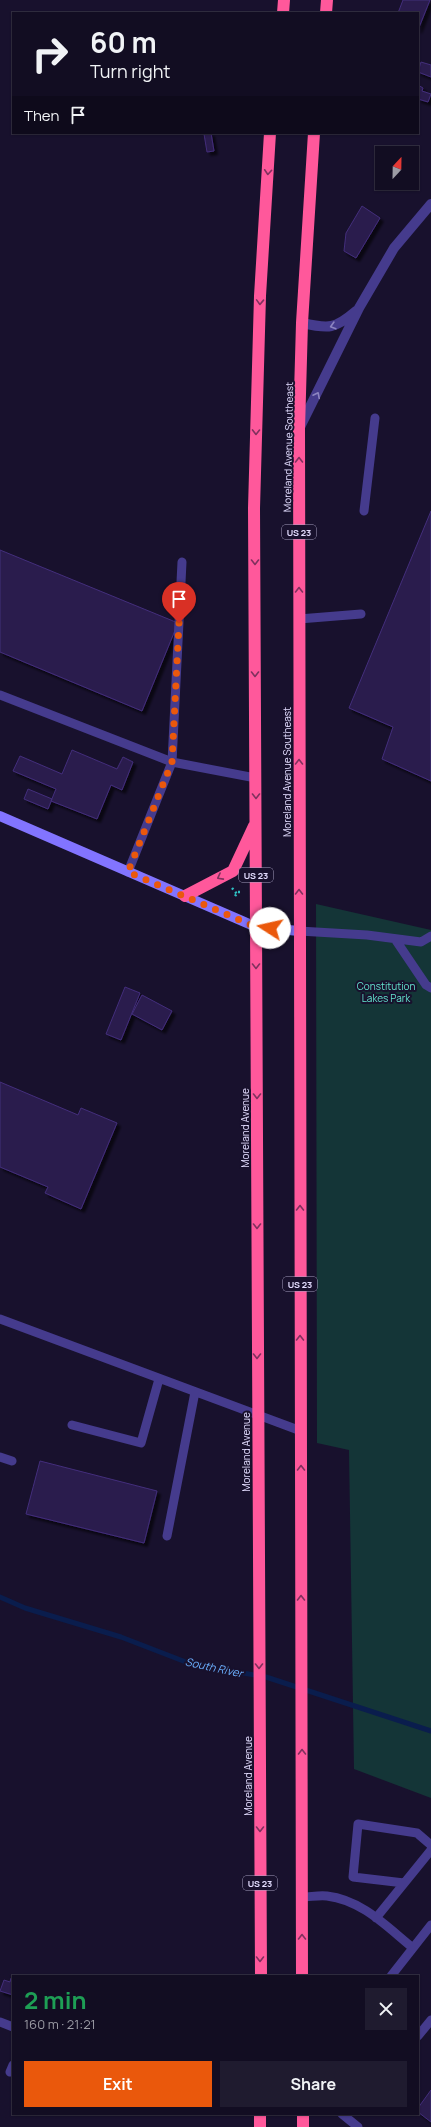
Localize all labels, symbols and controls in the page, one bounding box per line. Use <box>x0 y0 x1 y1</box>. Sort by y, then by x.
text: 60 m <box>90 23 157 61</box>
icon: right <box>24 28 76 80</box>
text: Turn right <box>90 59 171 83</box>
icon: arrive <box>67 104 89 126</box>
text: Then <box>24 105 59 126</box>
north arrow <box>375 146 419 190</box>
map controls <box>375 146 419 190</box>
one-way arrow <box>263 169 272 175</box>
one-way arrow <box>256 299 264 305</box>
one-way arrow <box>330 321 337 330</box>
street label: Moreland Avenue Southeast <box>280 382 296 512</box>
one-way arrow <box>312 391 319 399</box>
one-way arrow <box>252 429 261 435</box>
one-way arrow <box>295 457 303 463</box>
road number: US 23 <box>282 525 316 539</box>
one-way arrow <box>251 559 259 565</box>
pin <box>162 582 196 623</box>
one-way arrow <box>295 587 303 593</box>
icon: arrive <box>168 588 190 610</box>
one-way arrow <box>251 671 259 677</box>
street label: Moreland Avenue Southeast <box>280 707 294 837</box>
one-way arrow <box>295 759 303 765</box>
one-way arrow <box>252 793 260 799</box>
road number: US 23 <box>239 868 273 882</box>
one-way arrow <box>217 873 224 880</box>
one-way arrow <box>295 889 303 895</box>
position arrow <box>249 907 291 949</box>
one-way arrow <box>252 963 260 969</box>
park label: Constitution Lakes Park <box>357 979 415 1005</box>
street label: Moreland Avenue <box>238 1088 252 1168</box>
one-way arrow <box>253 1093 261 1099</box>
one-way arrow <box>296 1205 304 1211</box>
one-way arrow <box>253 1223 261 1229</box>
road number: US 23 <box>283 1277 317 1291</box>
one-way arrow <box>296 1335 305 1341</box>
one-way arrow <box>253 1353 261 1359</box>
street label: Moreland Avenue <box>239 1412 253 1492</box>
one-way arrow <box>297 1465 305 1471</box>
one-way arrow <box>297 1595 305 1601</box>
water label: South River <box>184 1654 246 1681</box>
one-way arrow <box>255 1663 263 1669</box>
street label: Moreland Avenue <box>241 1736 255 1816</box>
one-way arrow <box>298 1749 306 1755</box>
one-way arrow <box>256 1826 264 1832</box>
road number: US 23 <box>243 1876 277 1890</box>
one-way arrow <box>298 1934 306 1940</box>
one-way arrow <box>256 1956 265 1962</box>
text: 2 min <box>24 1983 86 2016</box>
button: close <box>365 1988 407 2030</box>
text: 160 m · 21:21 <box>24 2015 96 2033</box>
button: Exit <box>24 2061 212 2107</box>
button: Share <box>220 2061 407 2107</box>

